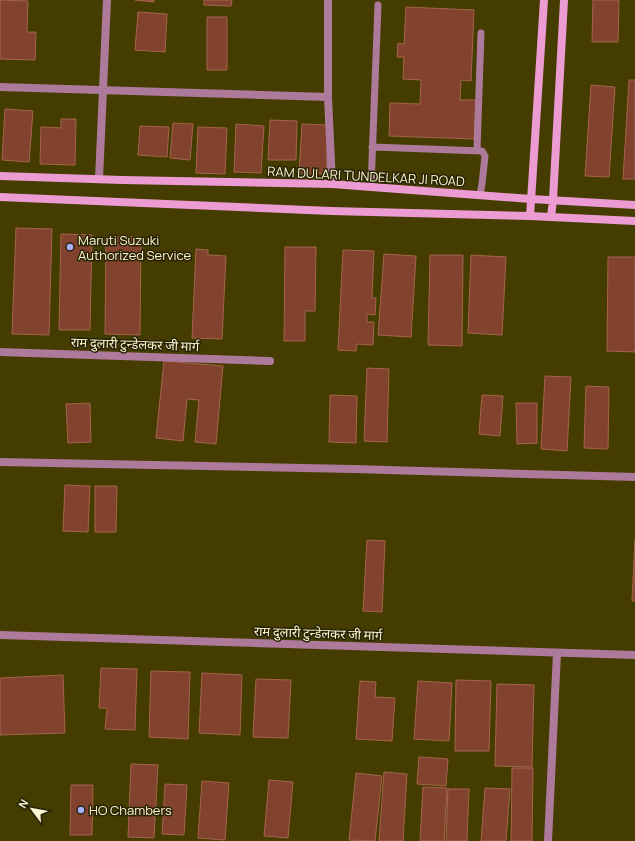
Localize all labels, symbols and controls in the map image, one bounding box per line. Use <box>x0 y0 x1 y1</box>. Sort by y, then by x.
street label: RAM DULARI TUNDELKAR JI ROAD <box>267 162 465 190</box>
place label: Maruti Suzuki Authorized Service <box>78 231 192 264</box>
marker: Maruti Suzuki Authorized Service <box>65 242 75 252</box>
street label: राम दुलारी टुन्डेलकर जी मार्ग <box>71 333 200 355</box>
street label: राम दुलारी टुन्डेलकर जी मार्ग <box>254 622 383 644</box>
north arrow <box>12 789 52 829</box>
text: N <box>15 796 32 811</box>
place label: HO Chambers <box>89 801 172 819</box>
marker: HO Chambers <box>76 805 86 815</box>

